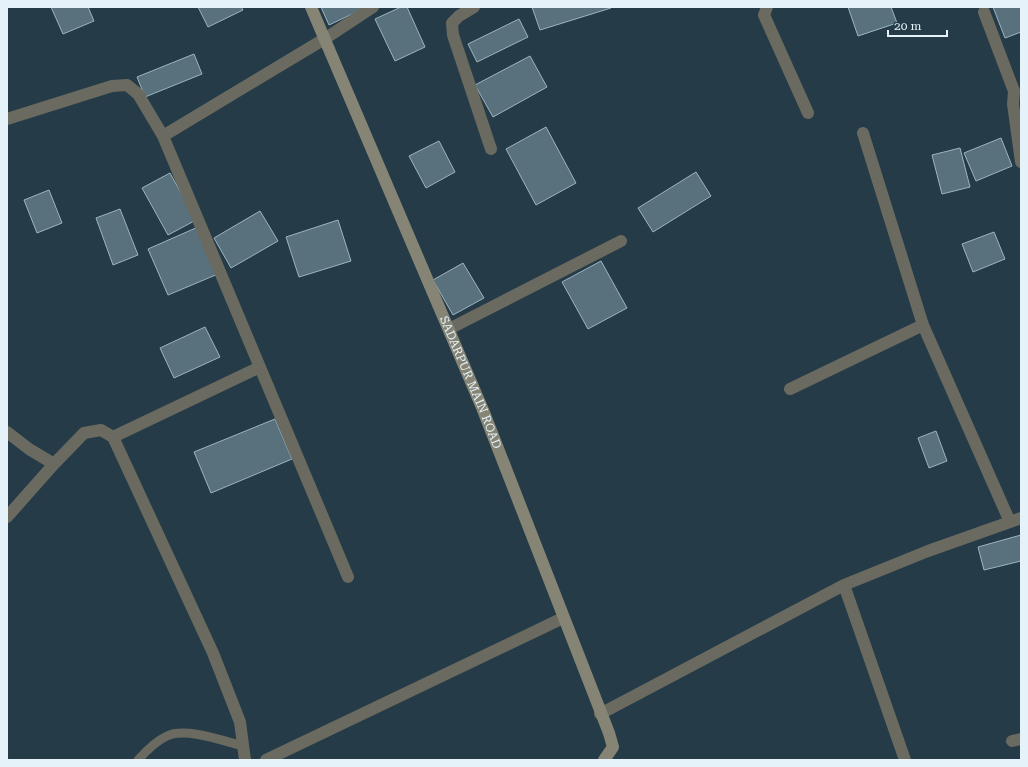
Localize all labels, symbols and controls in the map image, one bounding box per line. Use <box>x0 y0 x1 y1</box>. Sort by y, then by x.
scale bar <box>888 12 947 38</box>
text: 20 m <box>894 19 921 33</box>
street label: SADARPUR MAIN ROAD <box>437 314 504 451</box>

